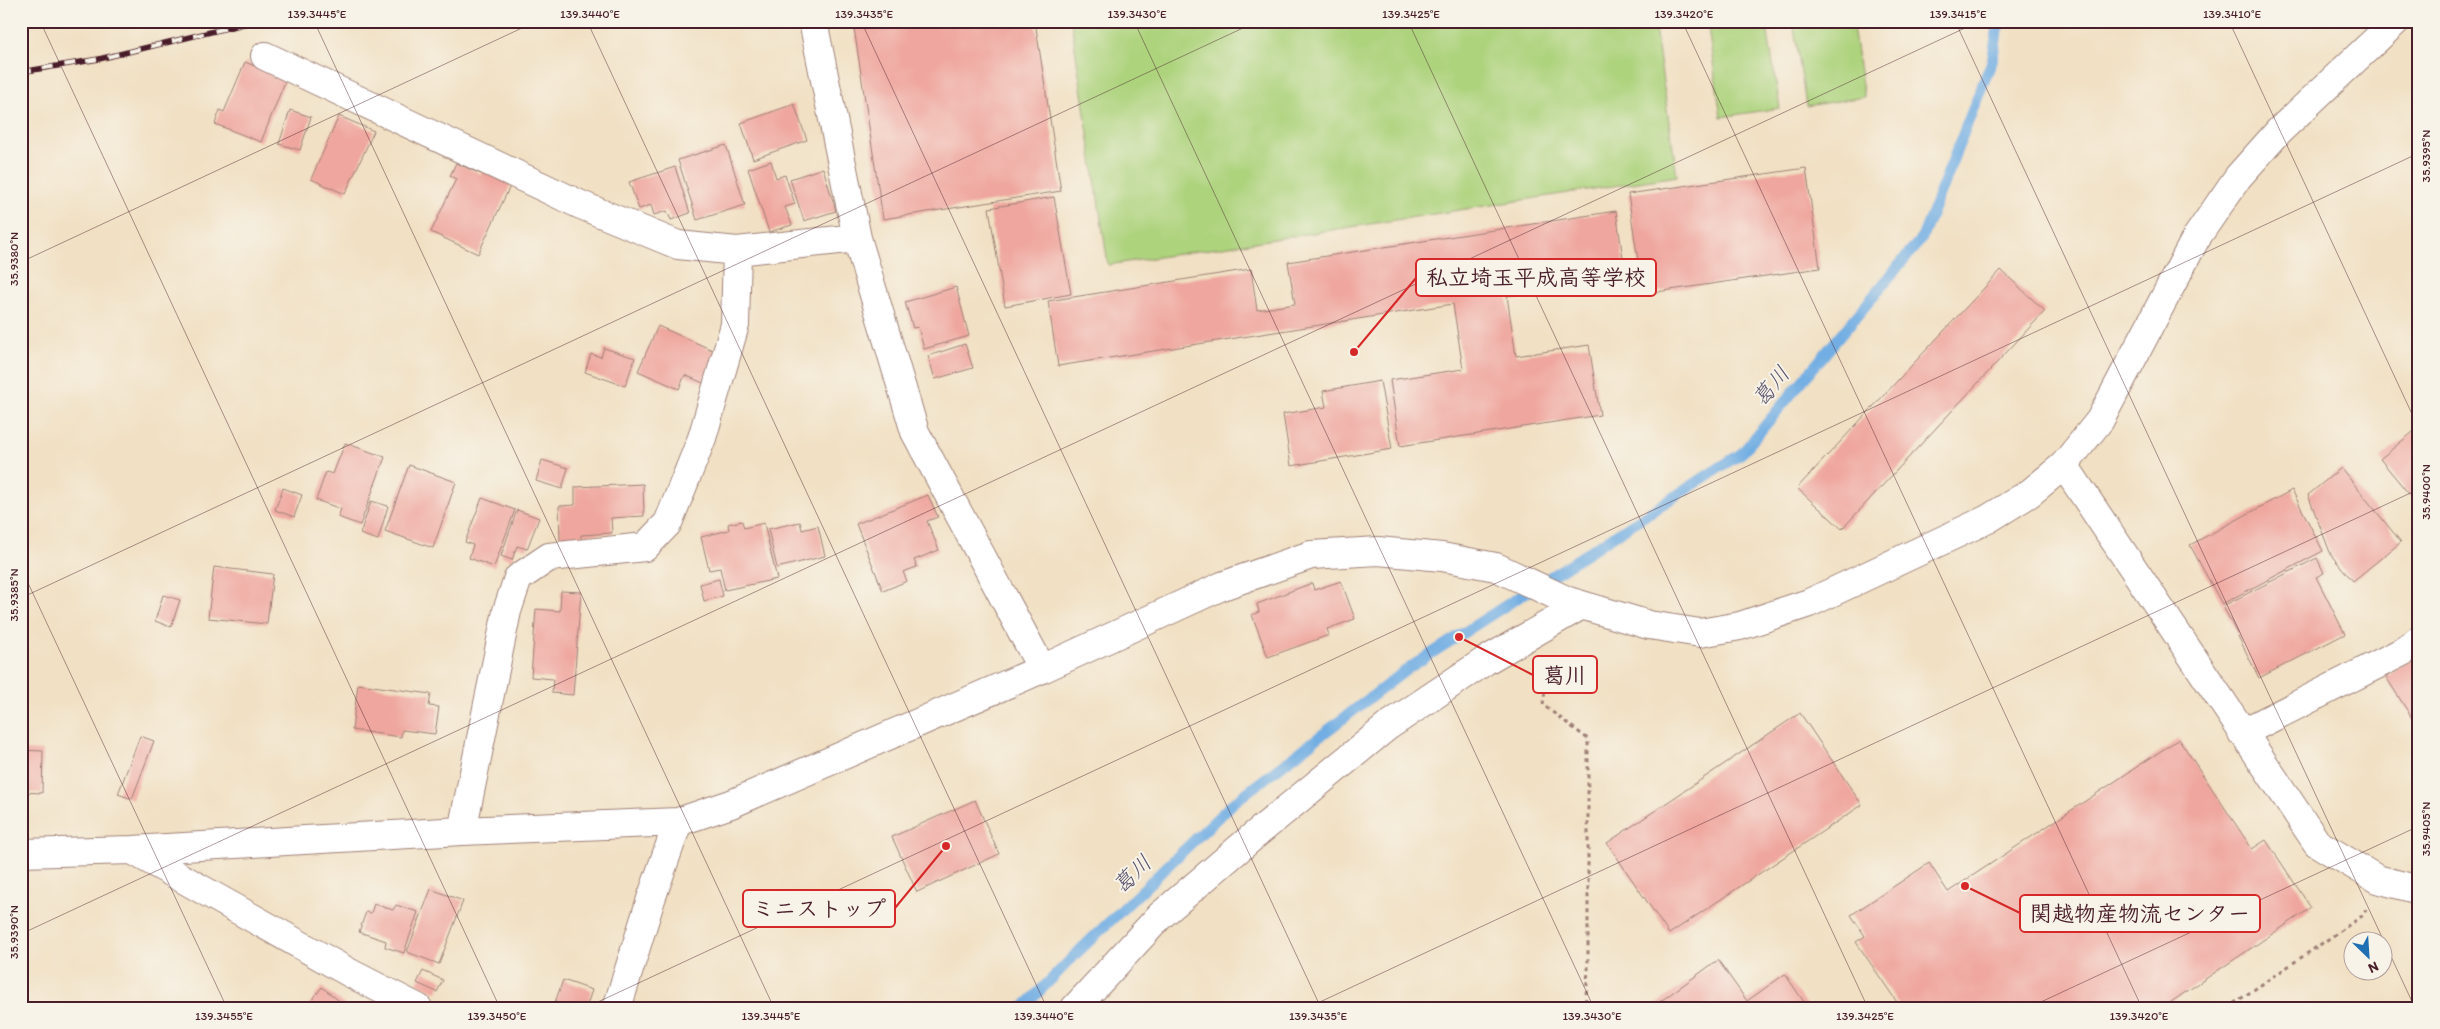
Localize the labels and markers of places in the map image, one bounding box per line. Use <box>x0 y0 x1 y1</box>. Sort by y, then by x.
callout: 私立埼玉平成高等学校 <box>1416 259 1656 296</box>
callout: 葛川 <box>1533 656 1597 693</box>
callout: ミニストップ <box>743 890 895 927</box>
callout: 関越物産物流センター <box>2020 895 2260 932</box>

